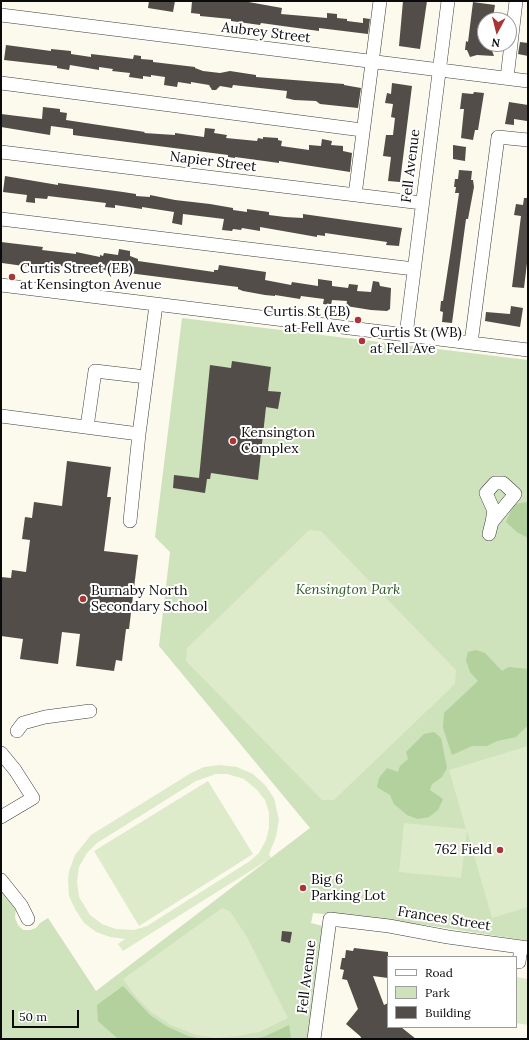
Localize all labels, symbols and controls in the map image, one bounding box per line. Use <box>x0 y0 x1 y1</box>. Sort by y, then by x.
north arrow <box>477 12 517 52</box>
street label: Aubrey Street <box>221 19 311 47</box>
text: N <box>491 35 501 50</box>
street label: Fell Avenue <box>398 128 424 204</box>
street label: Napier Street <box>169 148 257 176</box>
place label: Curtis Street (EB) at Kensington Avenue <box>20 261 162 294</box>
marker: Curtis Street (EB) at Kensington Avenue <box>7 272 17 282</box>
place label: Curtis St (EB) at Fell Ave <box>264 304 350 336</box>
marker: Curtis St (EB) at Fell Ave <box>353 315 363 325</box>
place label: Curtis St (WB) at Fell Ave <box>370 325 462 358</box>
marker: Curtis St (WB) at Fell Ave <box>357 336 367 346</box>
place label: Kensington Complex <box>241 425 315 458</box>
marker: Kensington Complex <box>228 436 238 446</box>
park label: Kensington Park <box>296 582 400 598</box>
place label: Burnaby North Secondary School <box>91 583 207 616</box>
marker: Burnaby North Secondary School <box>78 594 88 604</box>
place label: 762 Field <box>435 842 492 858</box>
marker: 762 Field <box>495 845 505 855</box>
place label: Big 6 Parking Lot <box>311 872 386 904</box>
marker: Big 6 Parking Lot <box>298 883 308 893</box>
street label: Frances Street <box>396 903 492 935</box>
street label: Fell Avenue <box>294 939 320 1015</box>
legend <box>387 956 517 1028</box>
text: Road <box>425 965 453 980</box>
text: Park <box>425 985 450 1000</box>
scale bar <box>14 1002 81 1028</box>
text: Building <box>425 1005 471 1020</box>
text: 50 m <box>19 1009 47 1024</box>

